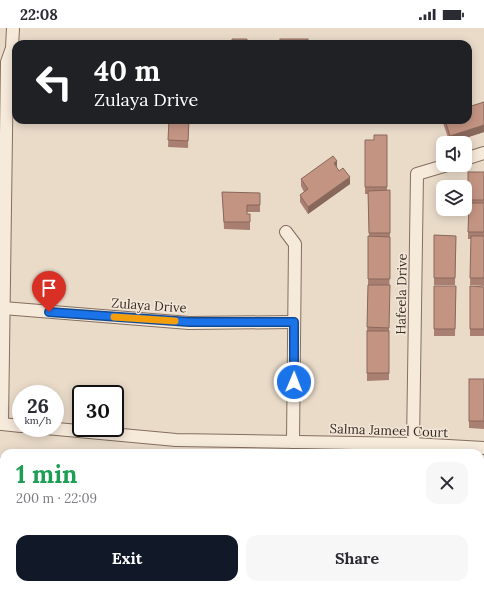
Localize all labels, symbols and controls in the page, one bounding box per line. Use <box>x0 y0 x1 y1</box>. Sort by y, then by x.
text: 22:08 <box>20 5 58 24</box>
text: 40 m <box>94 53 160 89</box>
icon: left <box>28 56 80 108</box>
text: Zulaya Drive <box>94 88 198 111</box>
map controls <box>436 136 472 216</box>
button: sound <box>436 136 472 172</box>
button: layers <box>436 180 472 216</box>
street label: Hafeela Drive <box>392 253 411 335</box>
pin <box>32 271 66 312</box>
icon: arrive <box>38 277 60 299</box>
street label: Zulaya Drive <box>111 294 187 317</box>
position arrow <box>273 361 315 403</box>
speed limit sign: 30 <box>72 385 124 437</box>
text: 26 <box>27 393 49 418</box>
text: km/h <box>24 414 52 427</box>
street label: Salma Jameel Court <box>329 420 449 441</box>
text: 1 min <box>16 459 77 490</box>
button: close <box>426 462 468 504</box>
text: 200 m · 22:09 <box>16 490 97 507</box>
button: Exit <box>16 535 238 581</box>
button: Share <box>246 535 468 581</box>

